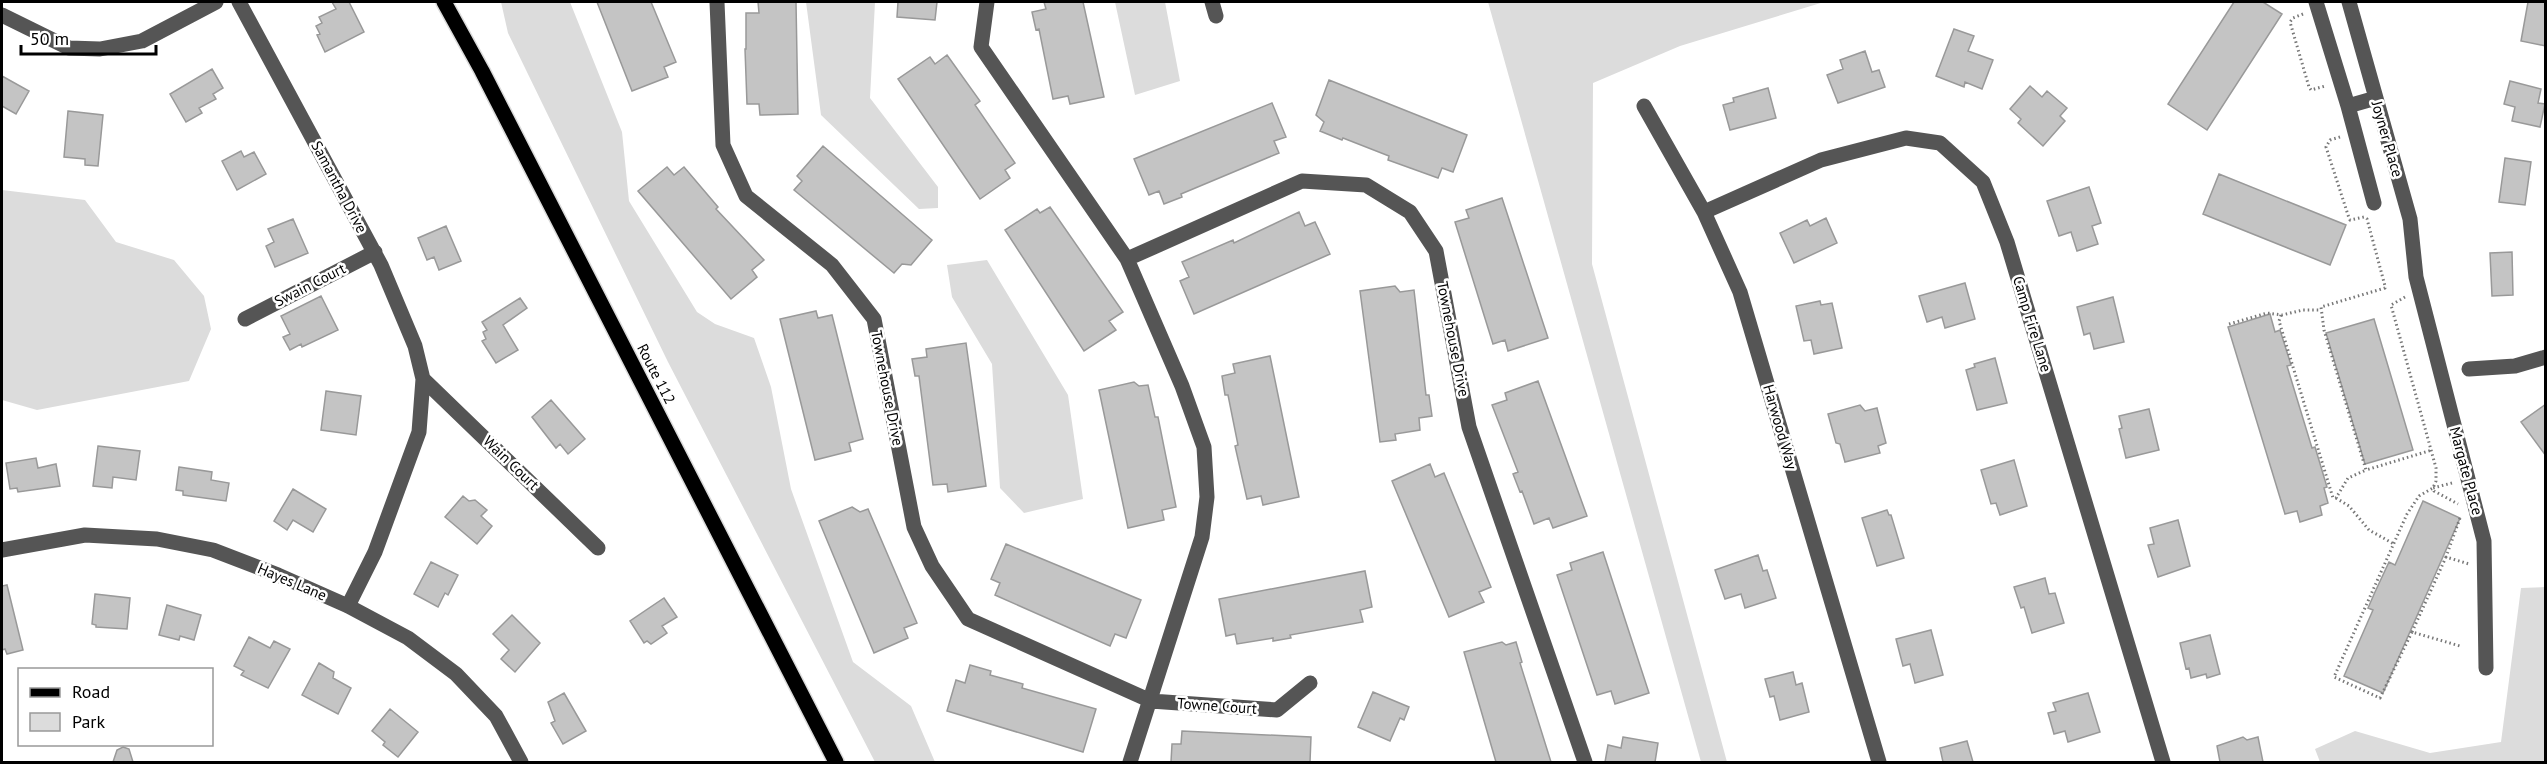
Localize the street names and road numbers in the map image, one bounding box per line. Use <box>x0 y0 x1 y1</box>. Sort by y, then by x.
street label: Joyner Place <box>2367 98 2407 179</box>
street label: Samantha Drive <box>307 137 372 236</box>
street label: Swain Court <box>271 259 349 311</box>
street label: Camp Fire Lane <box>2009 274 2056 374</box>
street label: Townehouse Drive <box>1433 280 1474 398</box>
street label: Townehouse Drive <box>867 329 908 447</box>
street label: Route 112 <box>633 340 680 407</box>
street label: Harwood Way <box>1759 382 1802 472</box>
street label: Margate Place <box>2446 425 2487 517</box>
street label: Wain Court <box>479 431 543 494</box>
street label: Hayes Lane <box>255 559 330 605</box>
street label: Towne Court <box>1177 693 1258 718</box>

